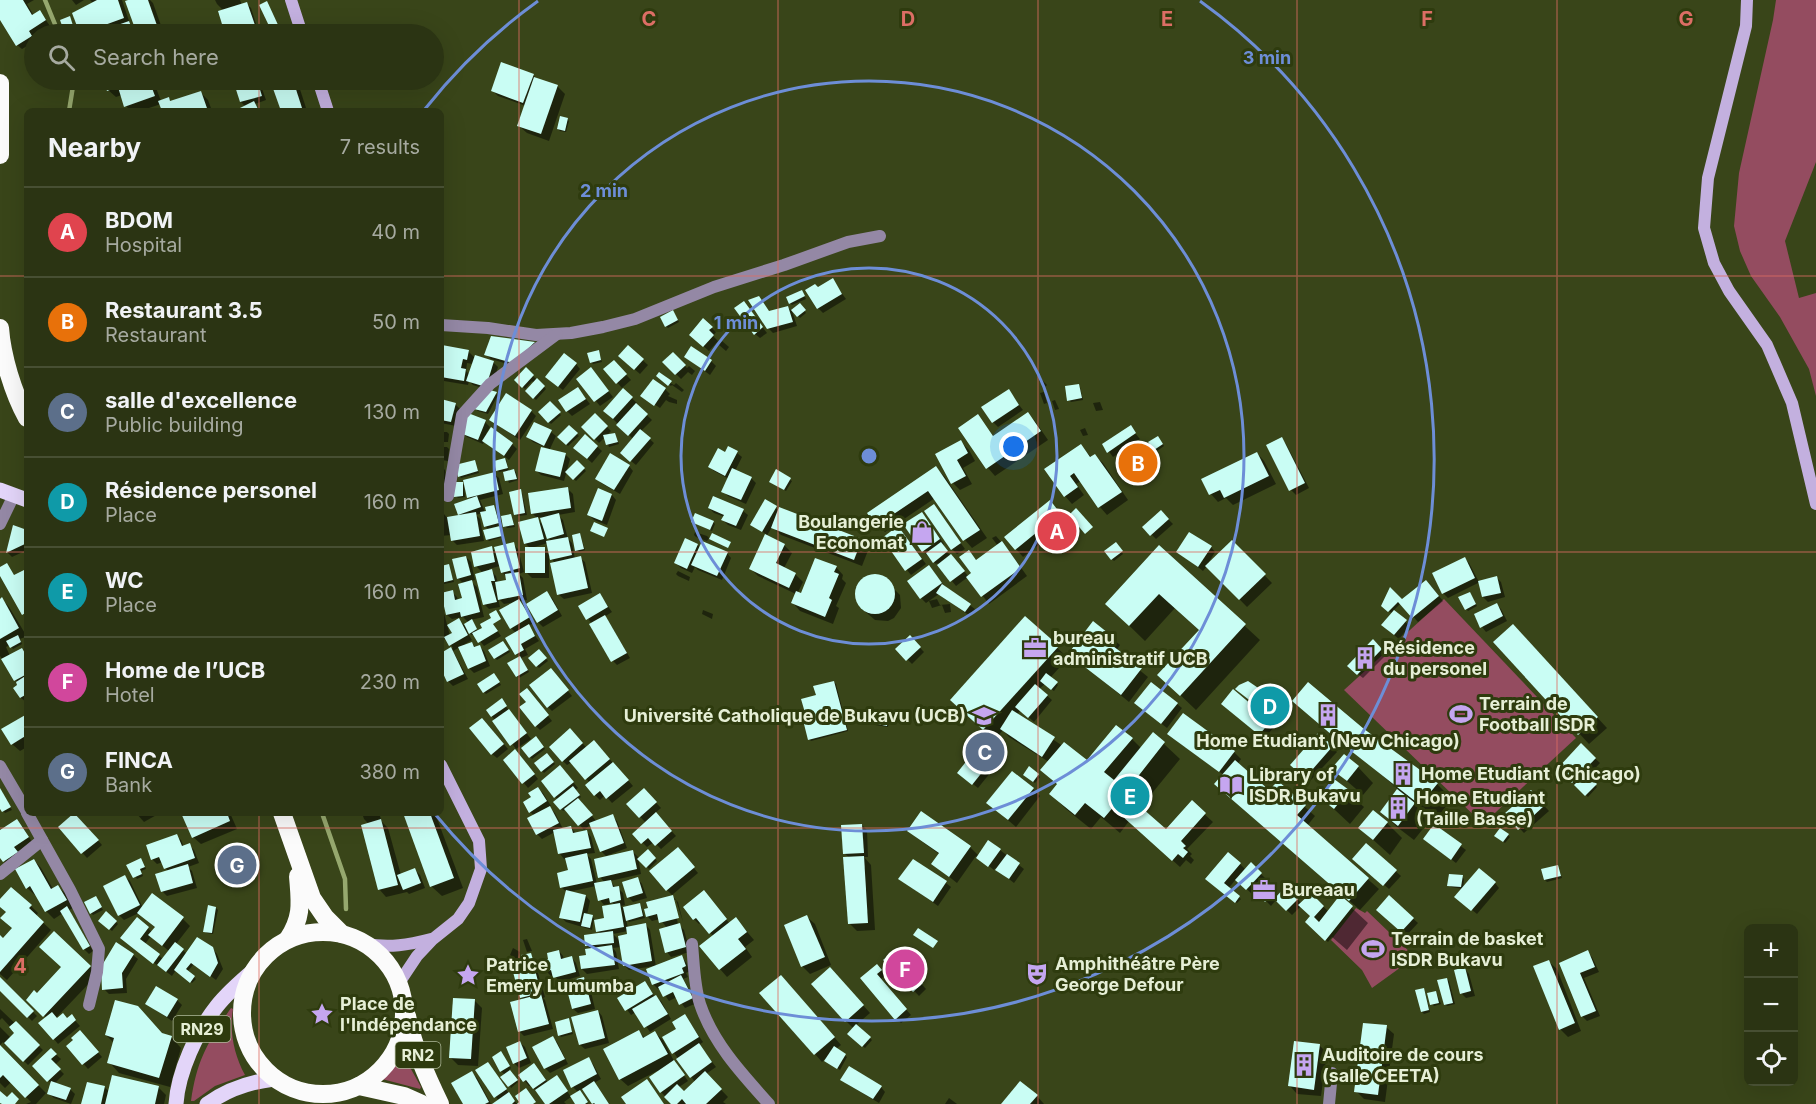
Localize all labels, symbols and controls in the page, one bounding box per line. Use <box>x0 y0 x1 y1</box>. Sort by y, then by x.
text: C <box>642 7 656 31</box>
text: D <box>901 7 915 31</box>
text: E <box>1161 7 1173 31</box>
text: F <box>1421 7 1433 31</box>
text: G <box>1678 7 1694 31</box>
search box <box>24 24 444 90</box>
icon: search <box>45 41 78 74</box>
text: Search here <box>93 44 219 70</box>
text: 3 min <box>1243 47 1291 68</box>
text: Nearby <box>48 132 141 163</box>
text: 7 results <box>340 135 420 159</box>
text: 2 min <box>580 180 628 201</box>
text: BDOM <box>105 207 173 233</box>
text: A <box>60 220 75 244</box>
text: 40 m <box>371 220 420 244</box>
text: Hospital <box>105 233 182 257</box>
text: Restaurant 3.5 <box>105 297 263 323</box>
text: B <box>61 310 74 334</box>
text: 50 m <box>372 310 420 334</box>
text: 1 min <box>714 312 758 333</box>
text: Restaurant <box>105 323 207 347</box>
text: salle d'excellence <box>105 387 297 413</box>
text: C <box>60 400 75 424</box>
text: 130 m <box>364 400 420 424</box>
text: Public building <box>105 413 244 437</box>
your location <box>999 432 1028 461</box>
pin: B <box>1118 440 1158 486</box>
centre of rings <box>859 446 879 466</box>
text: Résidence personel <box>105 477 317 503</box>
text: D <box>60 490 75 514</box>
text: 160 m <box>364 490 420 514</box>
text: Place <box>105 503 157 527</box>
pin: A <box>1038 508 1076 554</box>
place label: Boulangerie Economat <box>798 511 904 553</box>
shop icon: Boulangerie Economat <box>909 519 935 545</box>
text: WC <box>105 567 144 593</box>
text: E <box>61 580 74 604</box>
text: 160 m <box>364 580 420 604</box>
text: Place <box>105 593 157 617</box>
place label: bureau administratif UCB <box>1053 627 1208 669</box>
office icon: bureau administratif UCB <box>1022 635 1048 661</box>
place label: Résidence du personel <box>1383 637 1487 679</box>
building icon: Résidence du personel <box>1352 645 1378 671</box>
text: Home de l’UCB <box>105 657 265 683</box>
text: F <box>62 670 73 694</box>
text: 230 m <box>360 670 420 694</box>
text: Hotel <box>105 683 155 707</box>
pin: D <box>1250 684 1290 728</box>
place label: Terrain de Football ISDR <box>1479 693 1596 735</box>
sports icon: Terrain de Football ISDR <box>1448 701 1474 727</box>
building icon: Home Etudiant (New Chicago) <box>1315 702 1341 728</box>
school or university icon: Université Catholique de Bukavu (UCB) <box>971 703 997 729</box>
place label: Université Catholique de Bukavu (UCB) <box>624 705 966 726</box>
pin: C <box>966 730 1004 774</box>
place label: Home Etudiant (New Chicago) <box>1196 730 1460 751</box>
text: FINCA <box>105 747 173 773</box>
text: G <box>60 760 75 784</box>
text: 380 m <box>360 760 420 784</box>
building icon: Home Etudiant (Chicago) <box>1390 761 1416 787</box>
place label: Home Etudiant (Chicago) <box>1421 763 1641 784</box>
place label: Library of ISDR Bukavu <box>1249 764 1361 806</box>
library icon: Library of ISDR Bukavu <box>1218 772 1244 798</box>
text: Bank <box>105 773 152 797</box>
pin: E <box>1110 774 1150 818</box>
place label: Home Etudiant (Taille Basse) <box>1416 787 1546 829</box>
building icon: Home Etudiant (Taille Basse) <box>1385 795 1411 821</box>
pin: G <box>218 842 256 888</box>
office icon: Bureaau <box>1251 877 1277 903</box>
place label: Bureaau <box>1282 879 1355 900</box>
map controls <box>1744 924 1798 1086</box>
button: + <box>1744 924 1798 978</box>
place label: Terrain de basket ISDR Bukavu <box>1391 928 1544 970</box>
sports icon: Terrain de basket ISDR Bukavu <box>1360 936 1386 962</box>
pin: F <box>886 946 924 992</box>
place label: Amphithéâtre Père George Defour <box>1055 953 1220 995</box>
text: 4 <box>13 954 27 978</box>
place label: Patrice Emery Lumumba <box>486 954 634 996</box>
theatre icon: Amphithéâtre Père George Defour <box>1024 961 1050 987</box>
place icon: Patrice Emery Lumumba <box>455 962 481 988</box>
button: − <box>1744 978 1798 1032</box>
place label: Place de l'Indépendance <box>340 993 477 1035</box>
place icon: Place de l'Indépendance <box>309 1001 335 1027</box>
road number: RN29 <box>174 1016 230 1042</box>
button: locate <box>1744 1032 1798 1086</box>
road number: RN2 <box>396 1042 440 1068</box>
place label: Auditoire de cours (salle CEETA) <box>1322 1044 1484 1086</box>
building icon: Auditoire de cours (salle CEETA) <box>1291 1052 1317 1078</box>

